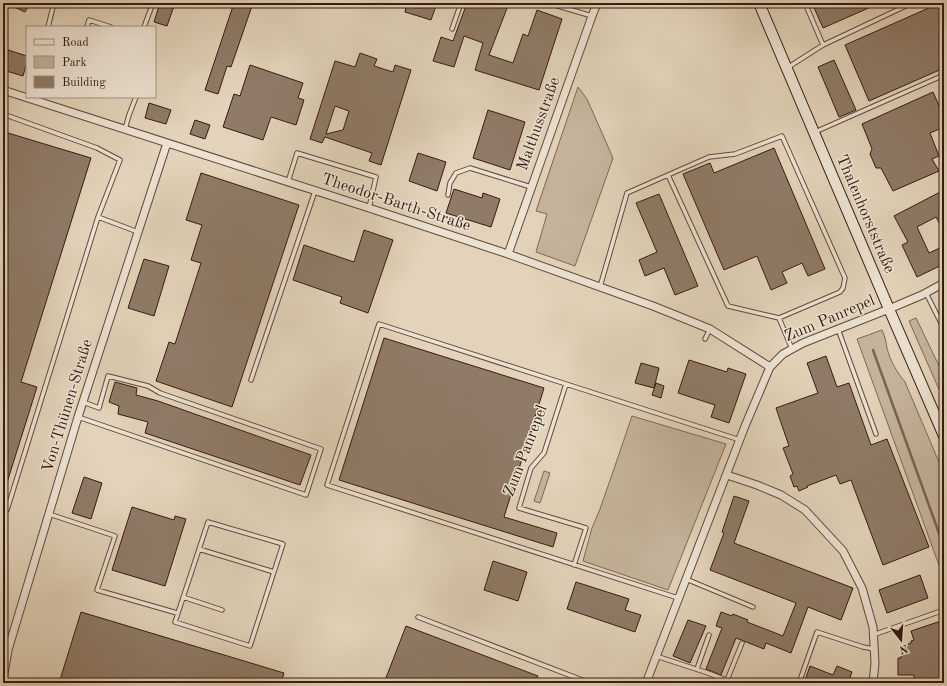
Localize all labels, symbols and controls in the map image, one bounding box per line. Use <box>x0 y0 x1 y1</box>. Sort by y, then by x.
legend <box>26 26 156 98</box>
text: Road <box>62 37 89 49</box>
text: Park <box>62 57 87 69</box>
street label: Malthusstraße <box>515 75 563 173</box>
text: Building <box>62 77 106 89</box>
street label: Thalenhorststraße <box>833 152 897 276</box>
street label: Theodor-Barth-Straße <box>319 171 473 235</box>
street label: Zum Panrepel <box>782 293 878 345</box>
street label: Von-Thünen-Straße <box>40 338 96 474</box>
street label: Zum Panrepel <box>501 403 551 499</box>
north arrow <box>881 620 921 660</box>
text: N <box>897 642 909 655</box>

